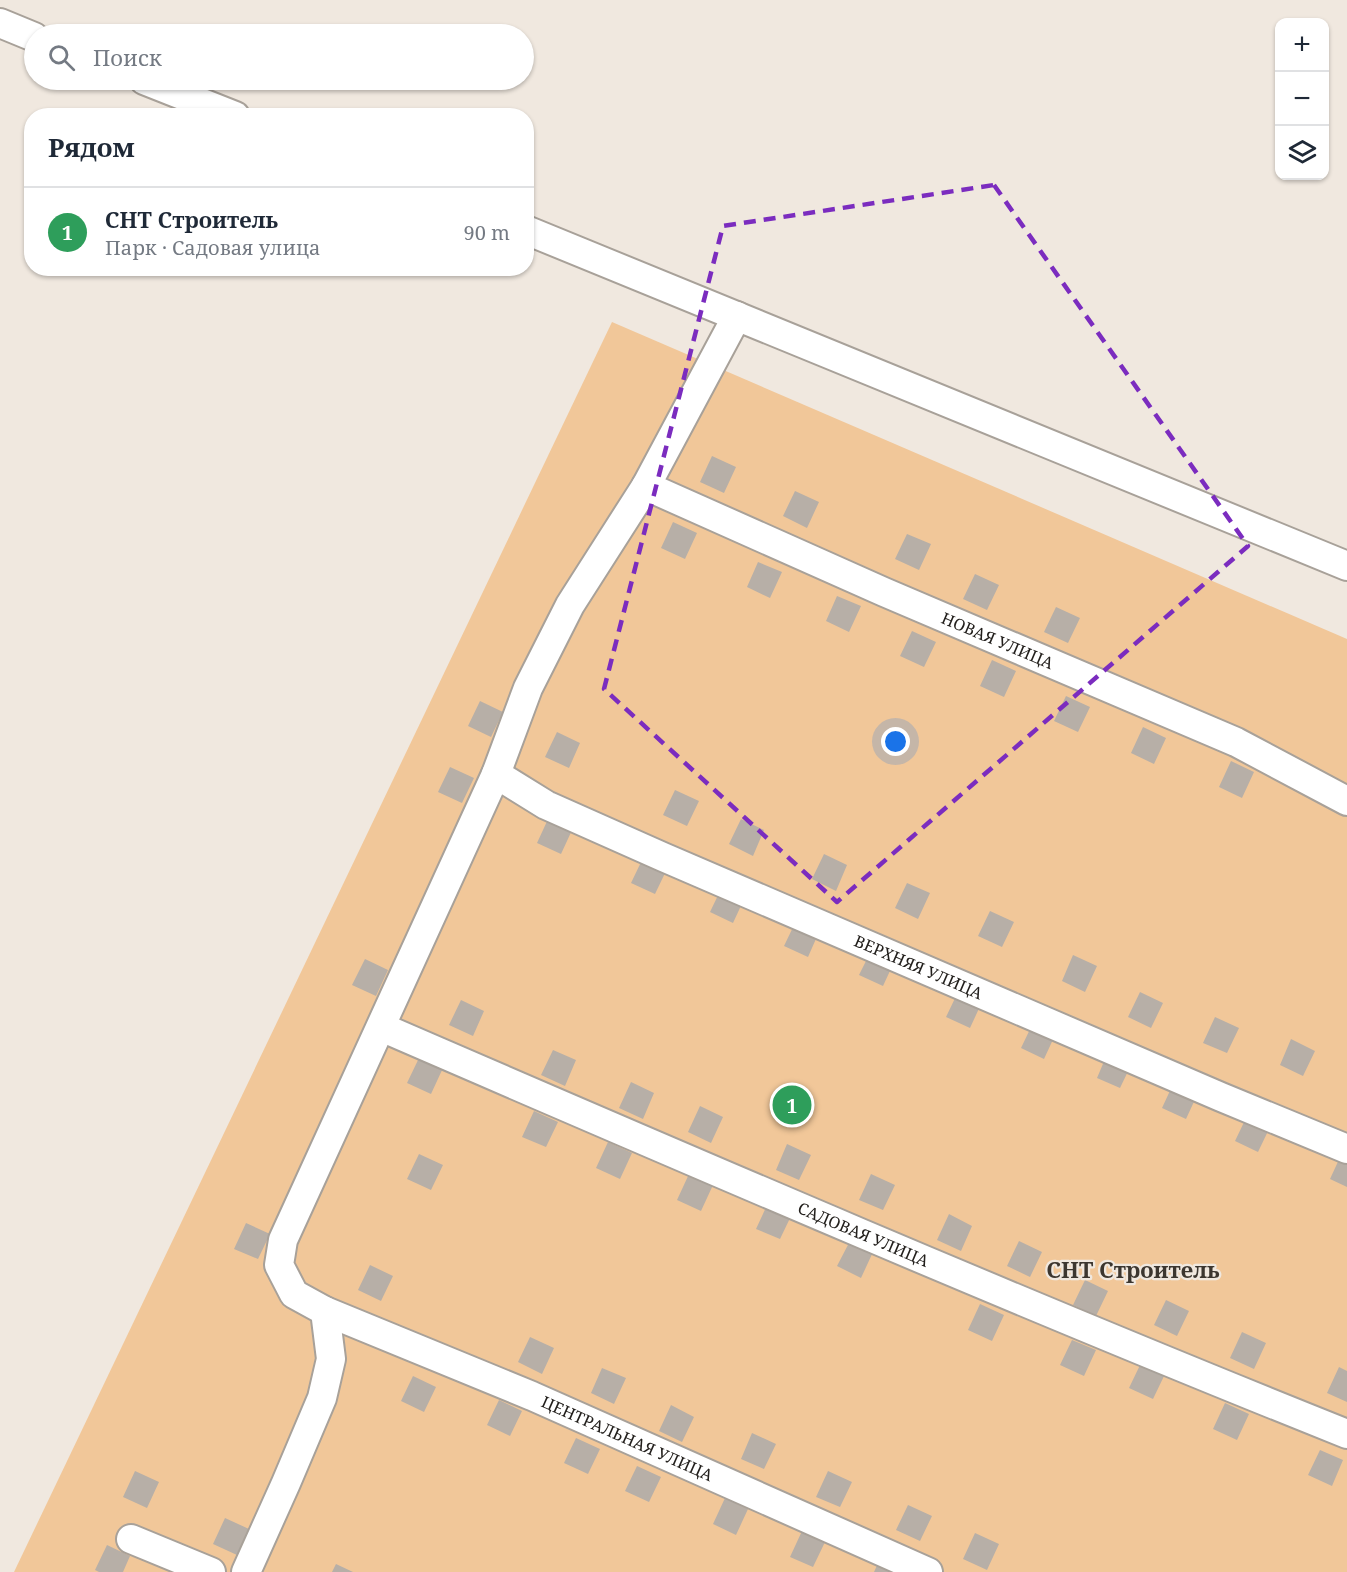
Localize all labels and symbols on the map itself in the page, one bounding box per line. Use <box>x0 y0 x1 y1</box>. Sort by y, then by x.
street label: НОВАЯ УЛИЦА <box>938 607 1058 674</box>
your location <box>881 727 910 756</box>
street label: ВЕРХНЯЯ УЛИЦА <box>851 930 987 1005</box>
pin: 1 <box>772 1082 812 1128</box>
street label: САДОВАЯ УЛИЦА <box>795 1197 933 1272</box>
district label: СНТ Строитель <box>1046 1254 1220 1284</box>
street label: ЦЕНТРАЛЬНАЯ УЛИЦА <box>538 1391 717 1486</box>

